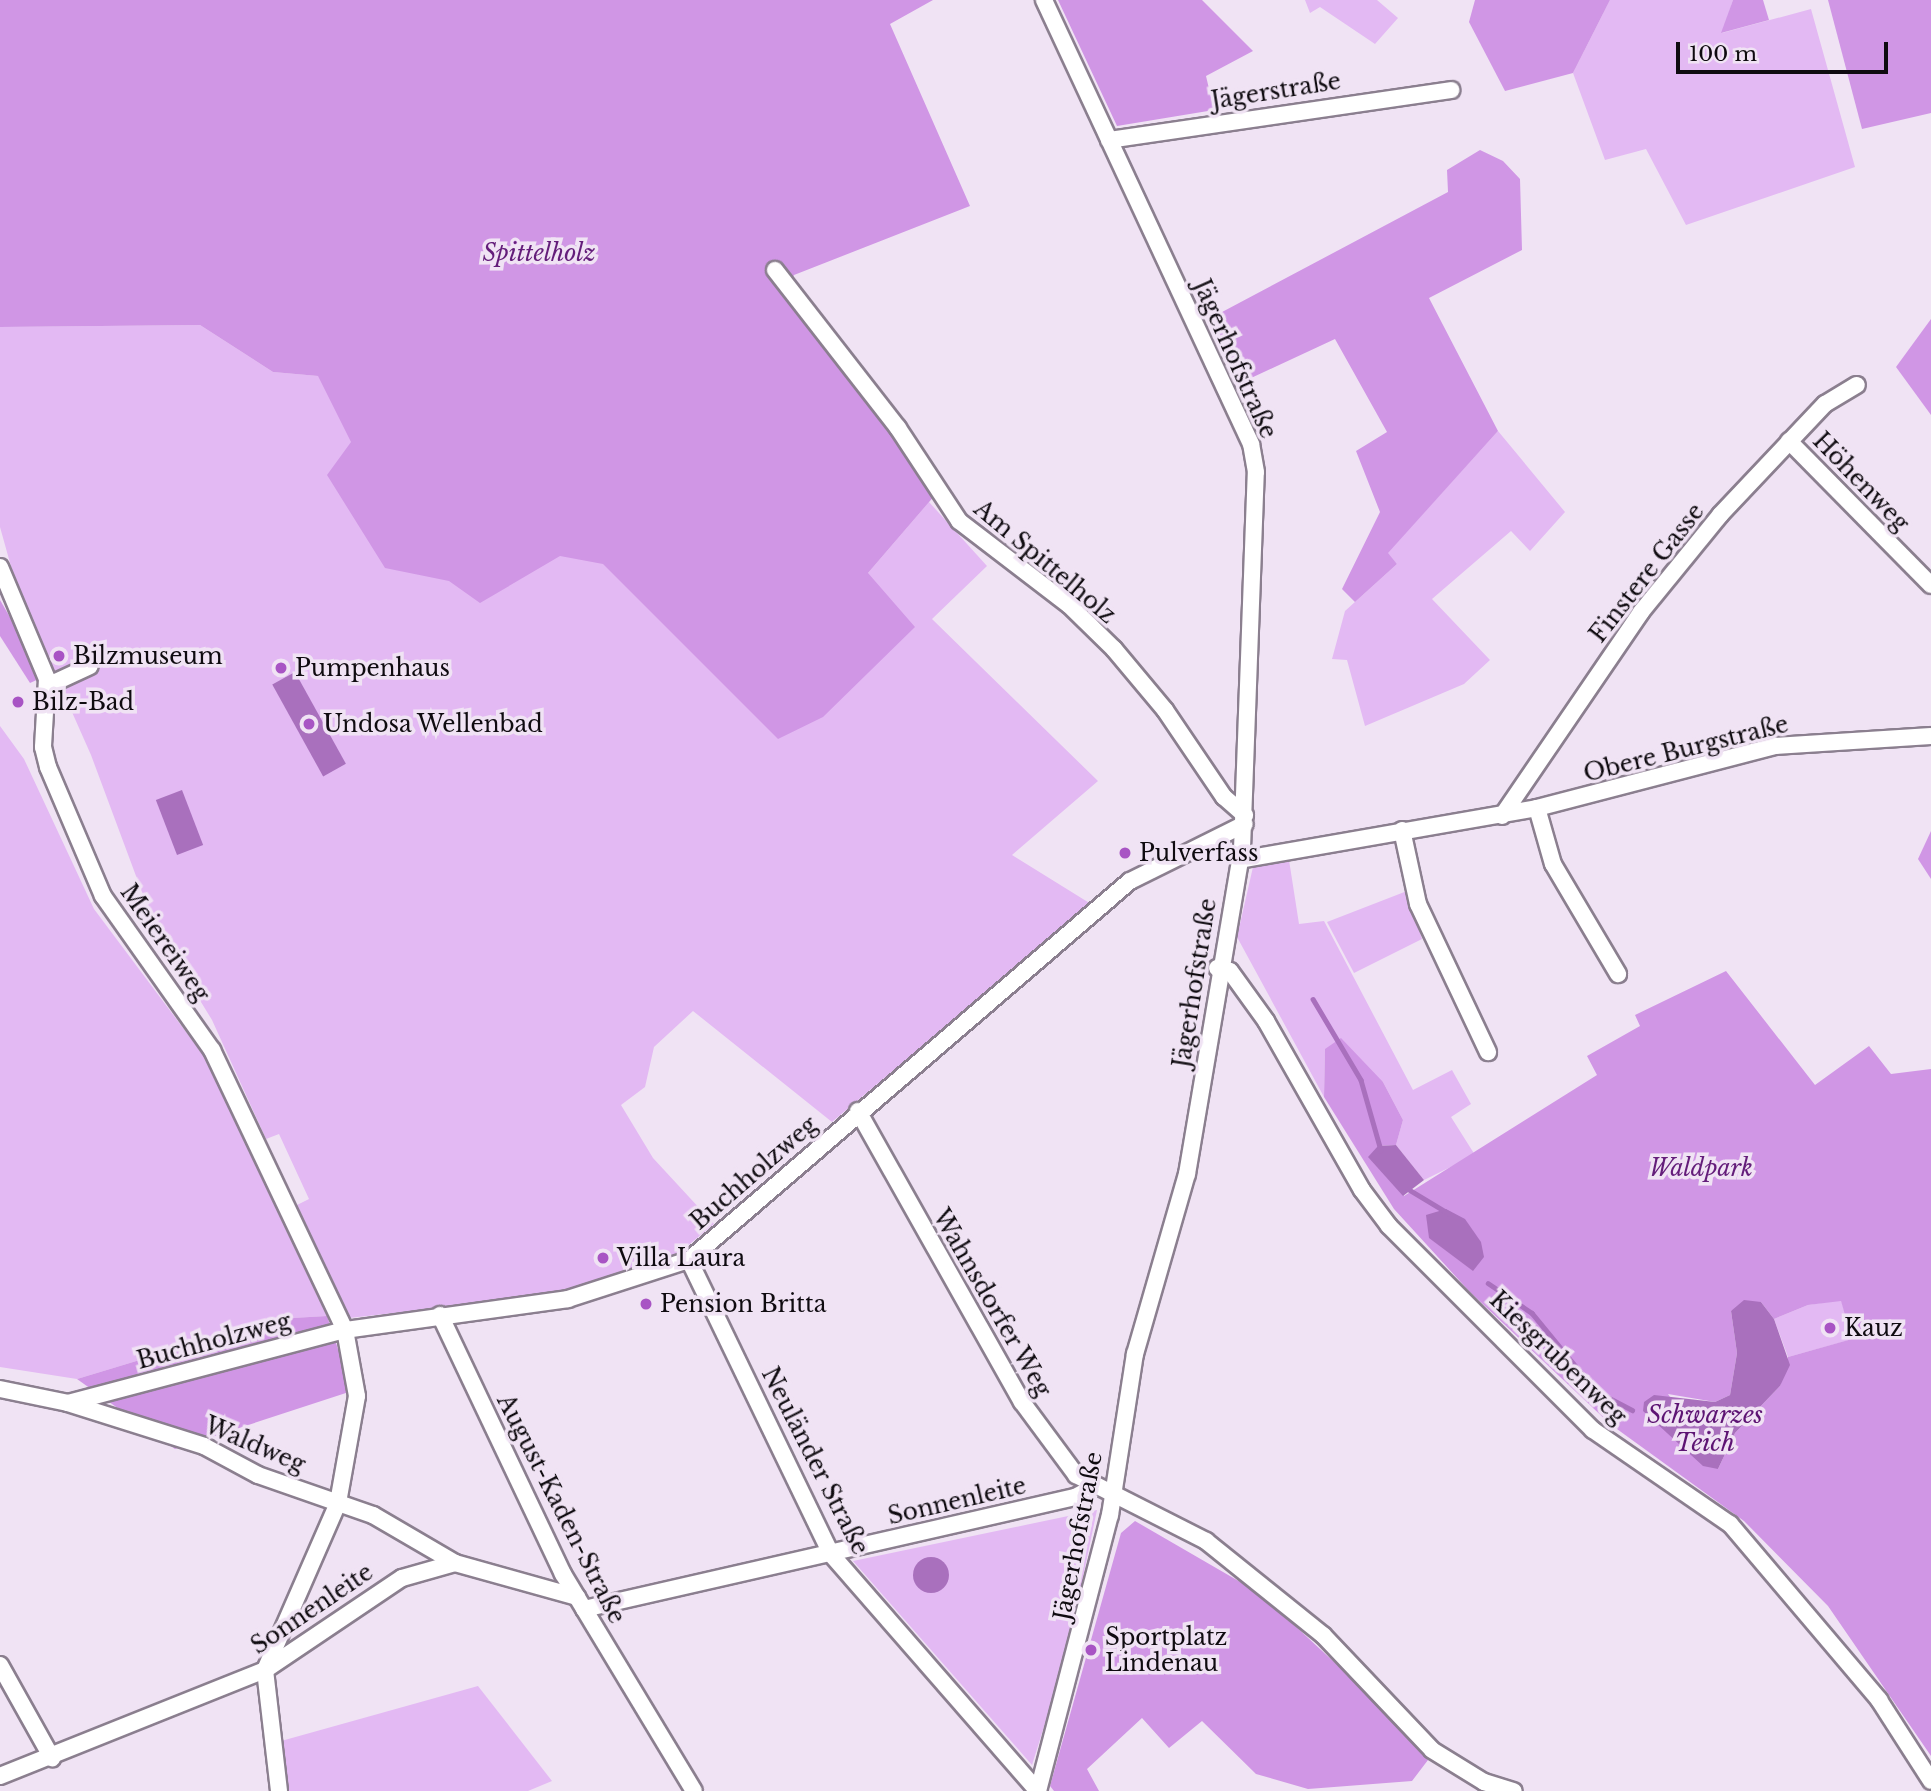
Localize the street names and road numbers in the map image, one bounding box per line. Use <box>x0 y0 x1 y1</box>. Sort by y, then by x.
street label: Jägerstraße <box>1209 67 1343 115</box>
street label: Jägerhofstraße <box>1188 275 1282 443</box>
street label: Höhenweg <box>1807 427 1915 537</box>
street label: Am Spittelholz <box>969 495 1121 629</box>
street label: Finstere Gasse <box>1584 498 1710 648</box>
street label: Obere Burgstraße <box>1581 710 1791 788</box>
street label: Meiereiweg <box>115 879 215 1007</box>
street label: Jägerhofstraße <box>1168 896 1222 1070</box>
street label: Buchholzweg <box>685 1111 823 1235</box>
street label: Wahnsdorfer Weg <box>927 1204 1057 1402</box>
street label: Kiesgrubenweg <box>1484 1286 1632 1430</box>
street label: Buchholzweg <box>134 1307 294 1375</box>
street label: Neuländer Straße <box>756 1363 874 1559</box>
street label: August-Kaden-Straße <box>491 1390 631 1628</box>
street label: Waldweg <box>200 1411 310 1479</box>
street label: Jägerhofstraße <box>1048 1449 1108 1623</box>
street label: Sonnenleite <box>885 1472 1029 1530</box>
street label: Sonnenleite <box>246 1558 378 1660</box>

